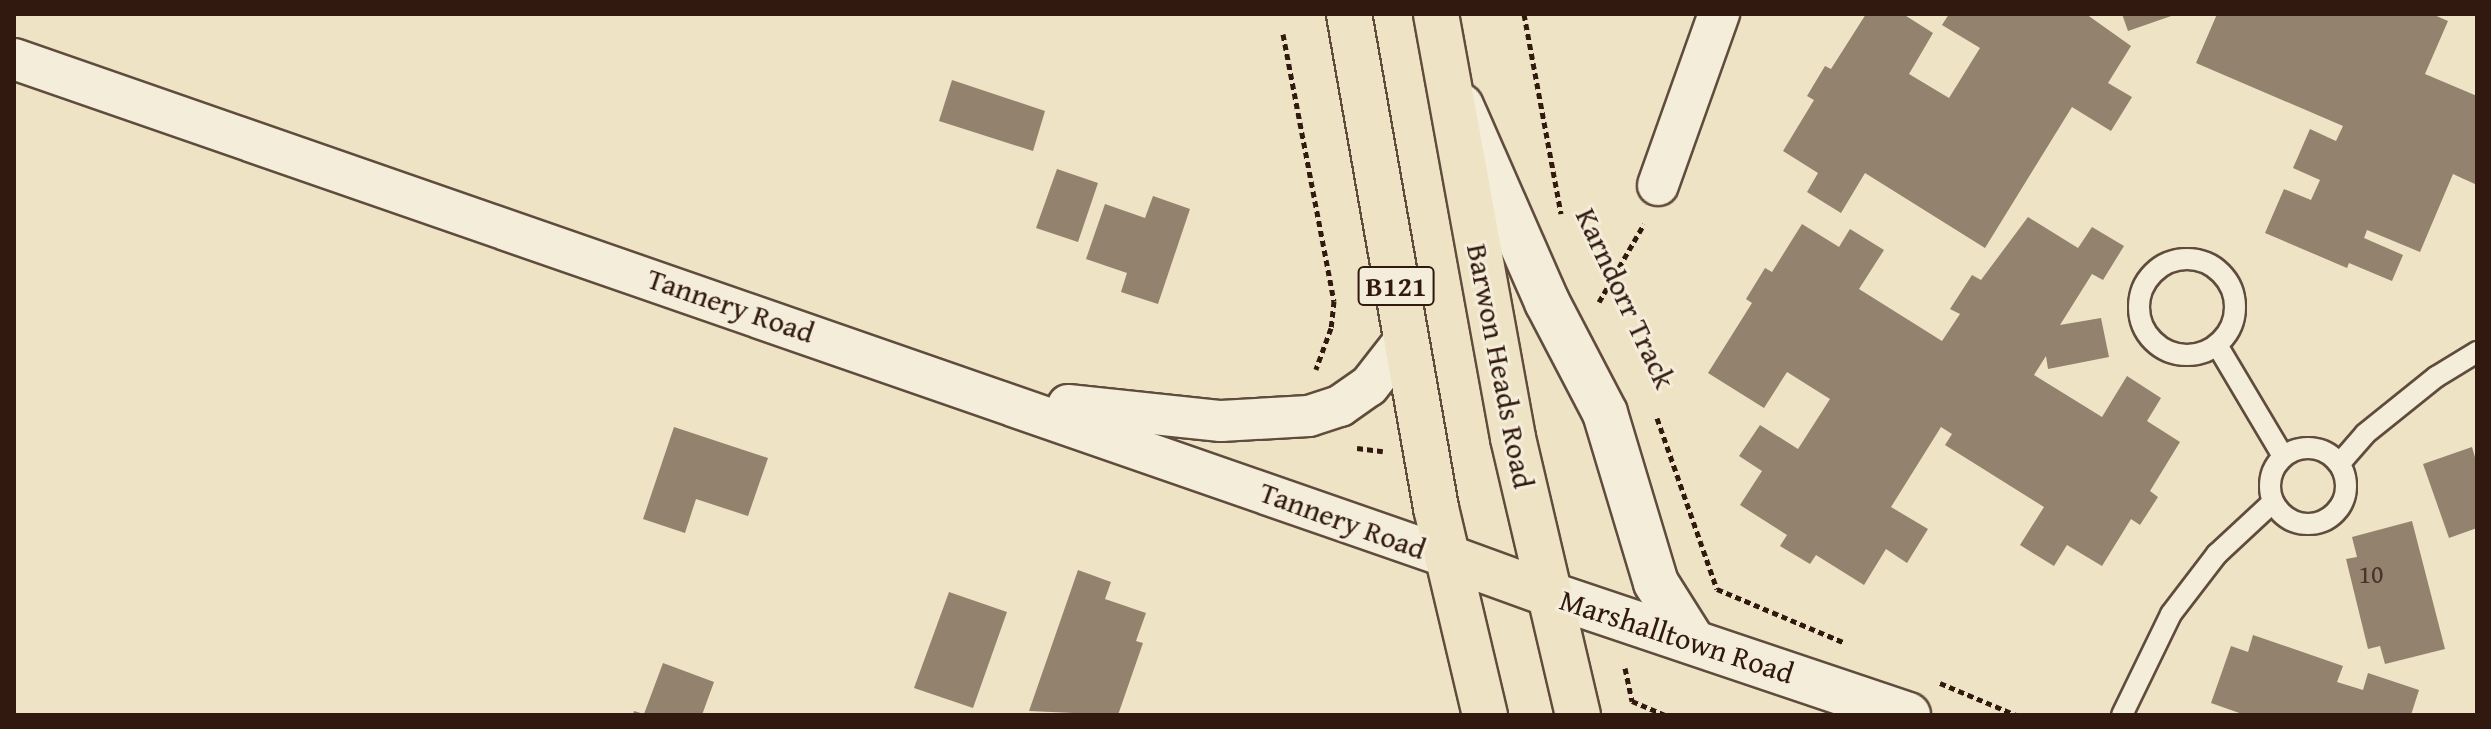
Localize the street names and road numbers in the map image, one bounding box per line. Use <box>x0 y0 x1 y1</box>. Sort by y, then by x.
street label: Karndorr Track <box>1568 202 1684 394</box>
street label: Barwon Heads Road <box>1460 241 1542 491</box>
street label: Tannery Road <box>643 260 819 350</box>
road number: B121 <box>1356 262 1436 310</box>
street label: Tannery Road <box>1255 473 1431 567</box>
street label: Marshalltown Road <box>1555 581 1799 691</box>

